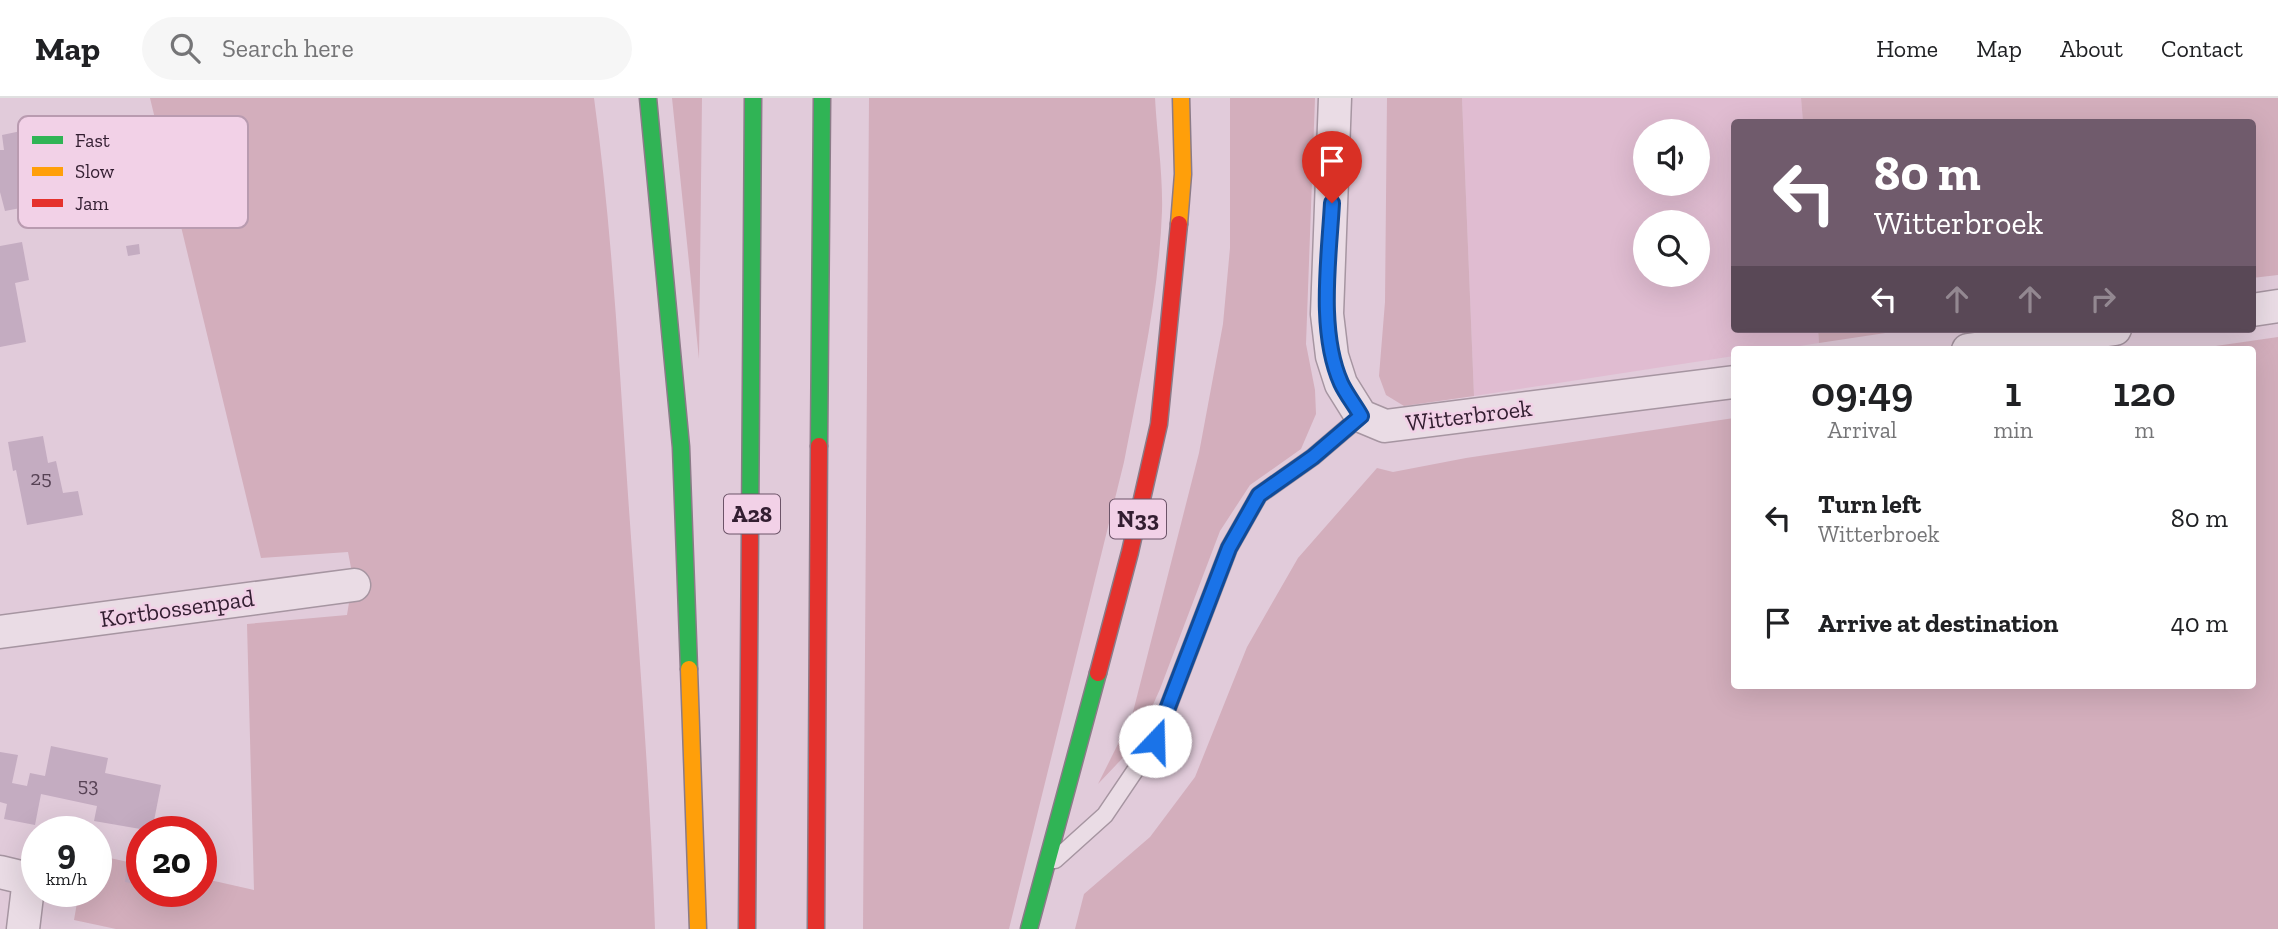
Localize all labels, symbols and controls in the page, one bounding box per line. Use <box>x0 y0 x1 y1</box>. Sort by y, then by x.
search box <box>142 17 632 80</box>
text: Map <box>35 29 100 68</box>
icon: search <box>166 29 204 67</box>
text: Search here <box>222 32 354 64</box>
text: Home <box>1876 34 1938 63</box>
text: Map <box>1976 34 2022 63</box>
text: About <box>2060 34 2123 63</box>
text: Contact <box>2161 34 2243 63</box>
legend <box>18 116 248 228</box>
map controls <box>1633 119 1710 287</box>
button: sound <box>1633 119 1710 196</box>
text: Fast <box>75 129 110 152</box>
pin <box>1302 131 1362 203</box>
icon: arrive <box>1313 142 1351 180</box>
text: 80 m <box>1874 144 1981 203</box>
icon: left <box>1759 147 1850 238</box>
text: Slow <box>75 160 115 183</box>
text: Jam <box>75 192 109 215</box>
text: Witterbroek <box>1874 204 2043 242</box>
button: search <box>1633 210 1710 287</box>
icon: left <box>1865 280 1903 318</box>
icon: ahead <box>1938 280 1976 318</box>
icon: ahead <box>2011 280 2049 318</box>
icon: right <box>2084 280 2122 318</box>
text: 09:49 <box>1811 366 1914 417</box>
text: 1 <box>2005 366 2022 417</box>
text: 120 <box>2113 366 2176 417</box>
street label: Witterbroek <box>1404 393 1534 437</box>
text: Arrival <box>1828 416 1897 444</box>
text: min <box>1993 416 2033 444</box>
text: m <box>2135 416 2154 444</box>
house number: 25 <box>30 465 52 490</box>
text: Turn left <box>1818 488 1921 520</box>
road number: A28 <box>724 494 780 534</box>
icon: left <box>1759 499 1797 537</box>
road number: N33 <box>1110 500 1166 538</box>
text: 80 m <box>2171 502 2228 534</box>
text: Witterbroek <box>1818 520 1940 548</box>
street label: Kortbossenpad <box>98 583 256 633</box>
icon: arrive <box>1759 604 1797 642</box>
text: Arrive at destination <box>1818 607 2058 639</box>
text: 40 m <box>2171 607 2228 639</box>
position arrow <box>1118 704 1192 778</box>
house number: 53 <box>77 772 99 797</box>
speed limit sign: 20 <box>126 816 217 907</box>
text: 9 <box>57 831 76 873</box>
text: km/h <box>46 868 87 890</box>

